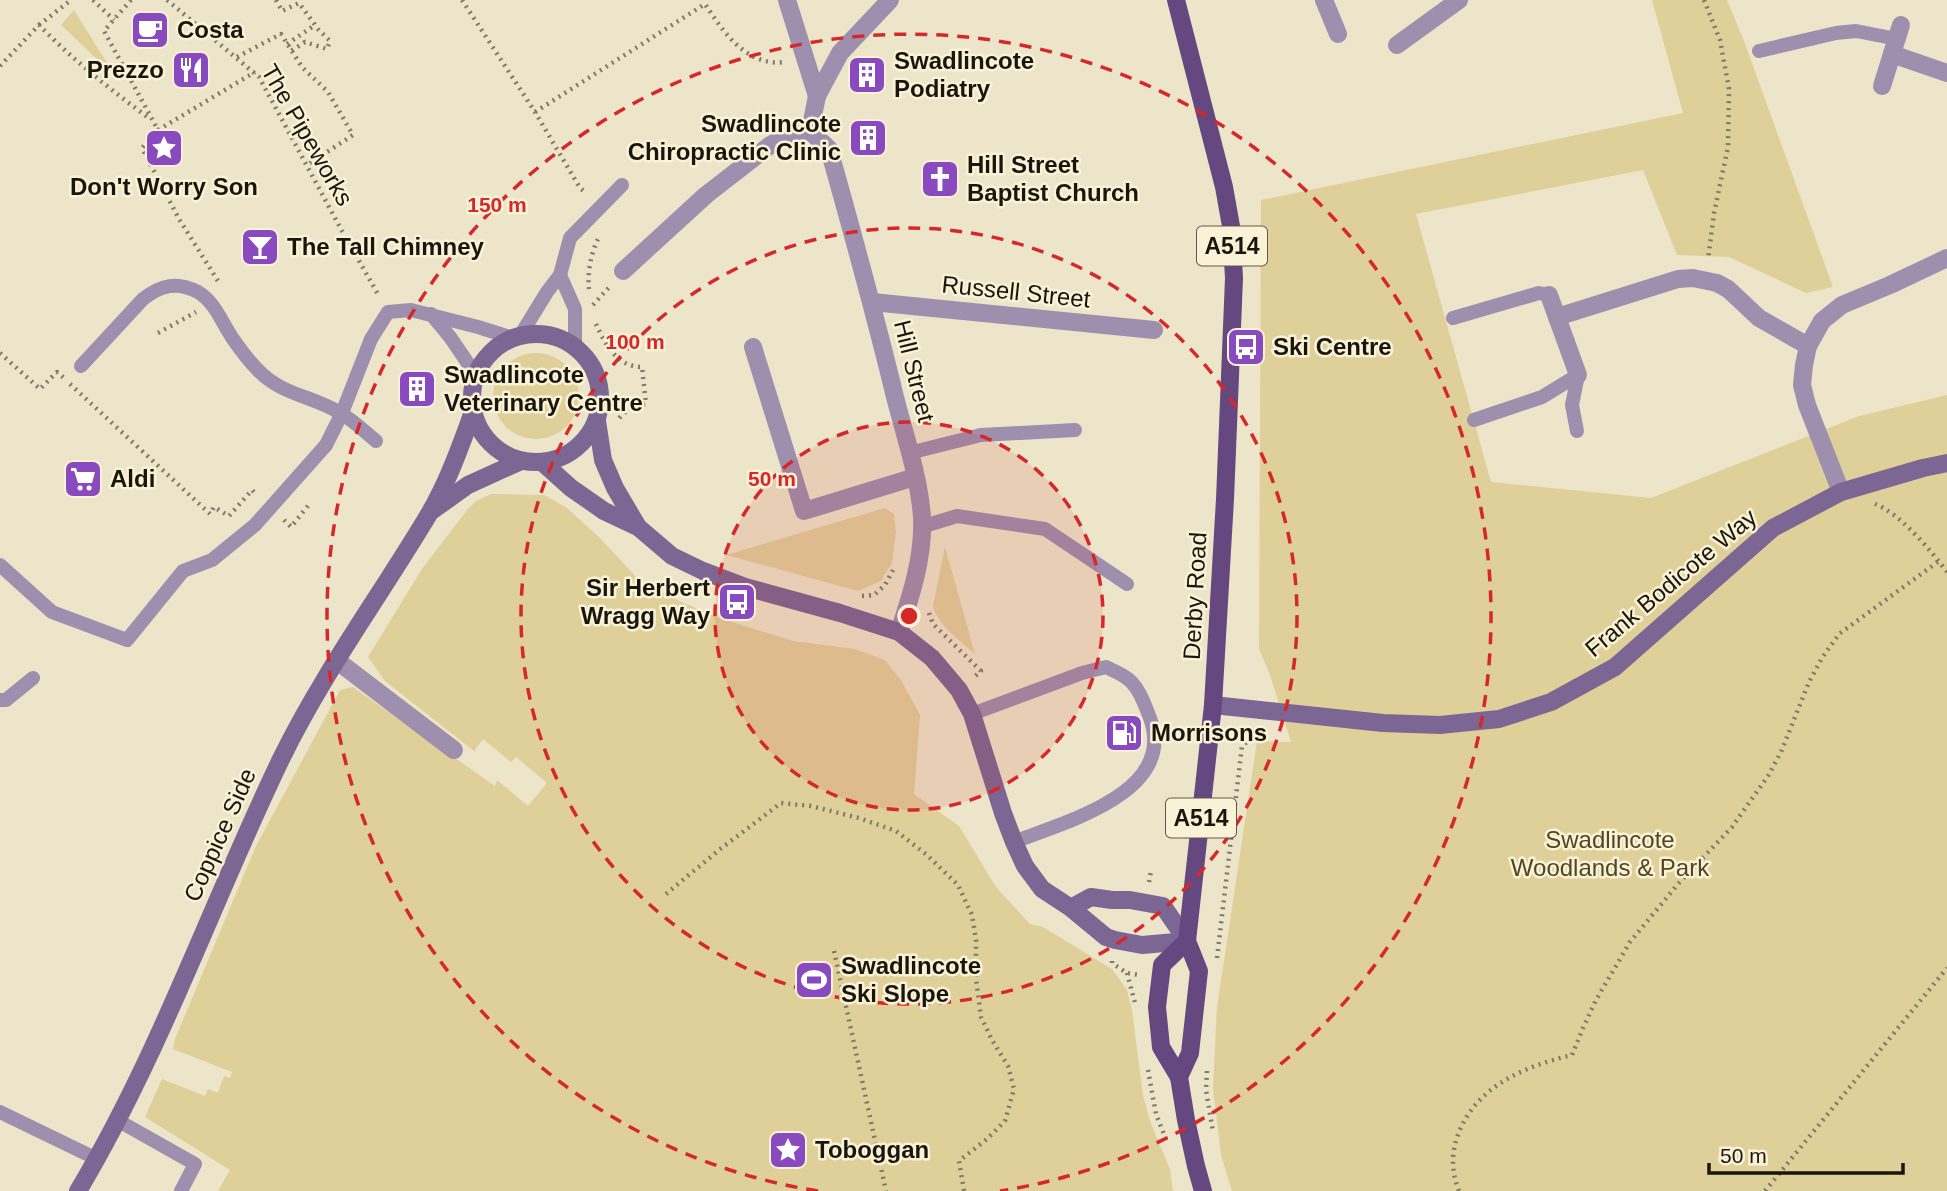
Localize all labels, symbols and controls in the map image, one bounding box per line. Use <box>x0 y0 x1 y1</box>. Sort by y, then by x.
cafe icon: Costa <box>129 9 171 51</box>
place label: Costa <box>177 16 244 43</box>
place label: Swadlincote Podiatry <box>894 47 1034 102</box>
restaurant icon: Prezzo <box>170 49 212 91</box>
building icon: Swadlincote Podiatry <box>846 54 888 96</box>
place label: Prezzo <box>87 56 164 83</box>
street label: The Pipeworks <box>256 59 359 210</box>
place label: Swadlincote Chiropractic Clinic <box>628 110 841 165</box>
building icon: Swadlincote Chiropractic Clinic <box>847 117 889 159</box>
place icon: Don't Worry Son <box>143 127 185 169</box>
place label: Hill Street Baptist Church <box>967 151 1139 206</box>
church icon: Hill Street Baptist Church <box>919 158 961 200</box>
place label: Don't Worry Son <box>70 173 258 200</box>
text: 150 m <box>467 193 527 216</box>
bar icon: The Tall Chimney <box>239 226 281 268</box>
road number: A514 <box>1197 227 1267 266</box>
place label: The Tall Chimney <box>287 233 485 260</box>
street label: Russell Street <box>940 270 1092 313</box>
street label: Hill Street <box>889 317 940 425</box>
bus stop icon: Ski Centre <box>1225 326 1267 368</box>
text: 100 m <box>605 330 665 353</box>
place label: Ski Centre <box>1273 333 1392 360</box>
place label: Swadlincote Veterinary Centre <box>444 361 643 416</box>
building icon: Swadlincote Veterinary Centre <box>396 368 438 410</box>
supermarket icon: Aldi <box>62 458 104 500</box>
place label: Aldi <box>110 465 155 492</box>
text: 50 m <box>748 467 796 490</box>
street label: Frank Bodicote Way <box>1580 503 1762 662</box>
street label: Derby Road <box>1178 531 1211 661</box>
place label: Sir Herbert Wragg Way <box>581 574 711 629</box>
bus stop icon: Sir Herbert Wragg Way <box>716 581 758 623</box>
centre of rings <box>897 604 921 628</box>
fuel station icon: Morrisons <box>1103 712 1145 754</box>
place label: Morrisons <box>1151 719 1267 746</box>
street label: Coppice Side <box>178 764 261 905</box>
road number: A514 <box>1166 798 1236 838</box>
park label: Swadlincote Woodlands & Park <box>1511 826 1710 881</box>
place label: Swadlincote Ski Slope <box>841 952 981 1007</box>
sports icon: Swadlincote Ski Slope <box>793 959 835 1001</box>
place icon: Toboggan <box>767 1129 809 1171</box>
scale bar <box>1709 1132 1903 1176</box>
place label: Toboggan <box>815 1136 929 1163</box>
text: 50 m <box>1720 1144 1767 1167</box>

